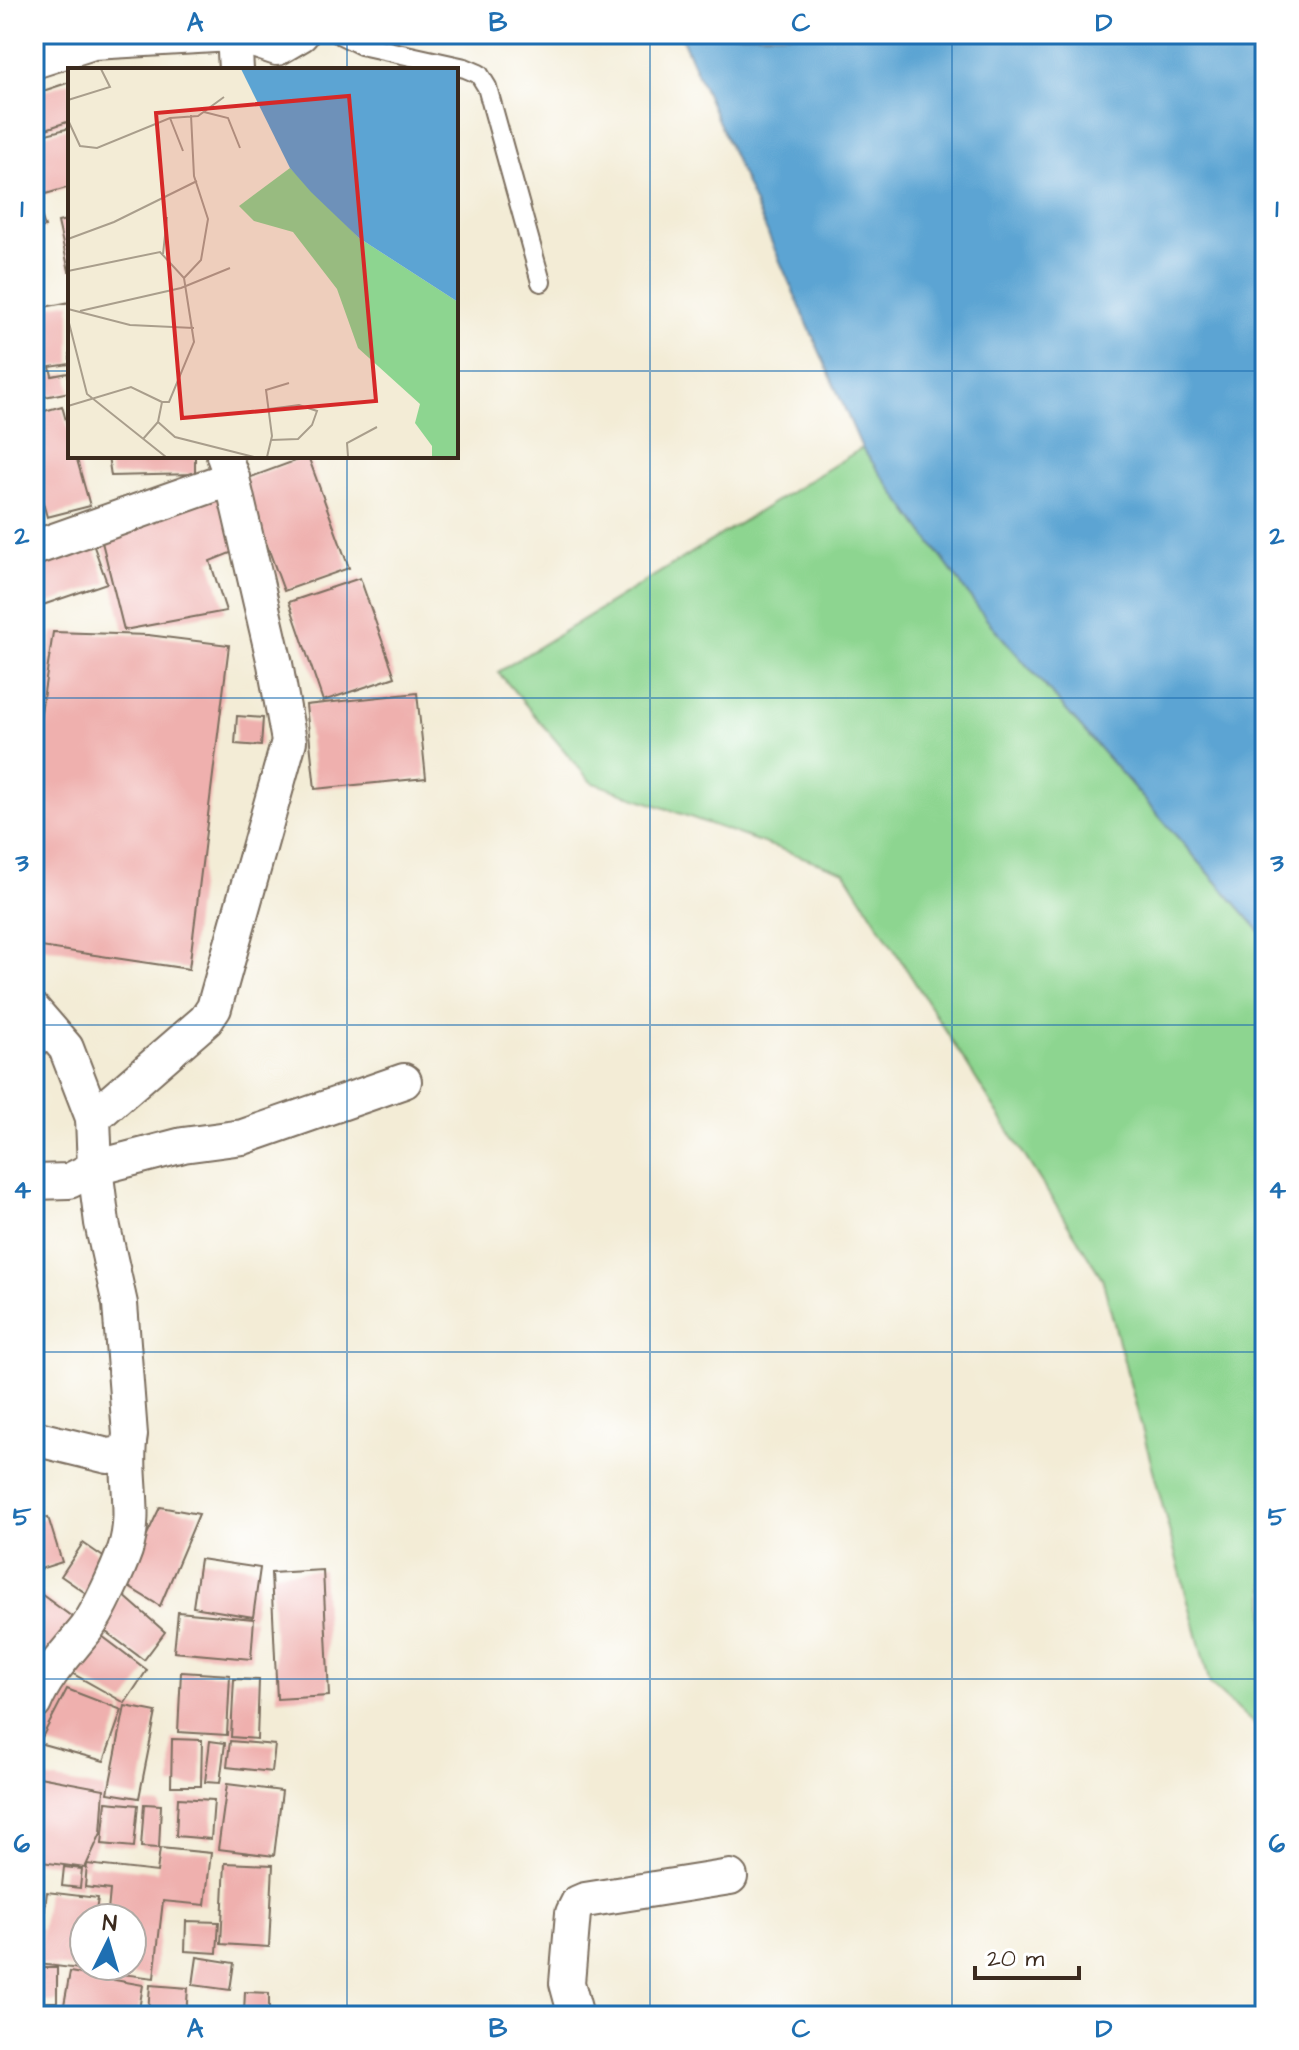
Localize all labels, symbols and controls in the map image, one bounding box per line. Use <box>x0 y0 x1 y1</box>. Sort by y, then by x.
text: A <box>187 5 204 41</box>
text: B <box>489 5 508 41</box>
text: C <box>792 5 811 41</box>
text: D <box>1096 5 1113 41</box>
inset map <box>68 68 458 458</box>
text: 1 <box>20 191 24 227</box>
text: 1 <box>1275 191 1279 227</box>
text: 2 <box>14 518 30 554</box>
text: 2 <box>1269 518 1285 554</box>
text: 3 <box>14 845 29 881</box>
text: 3 <box>1269 845 1284 881</box>
text: 4 <box>13 1172 31 1208</box>
text: 4 <box>1268 1172 1286 1208</box>
text: 5 <box>13 1499 32 1535</box>
text: 5 <box>1268 1499 1287 1535</box>
text: 6 <box>14 1826 31 1862</box>
text: 6 <box>1269 1826 1286 1862</box>
north arrow <box>68 1902 148 1982</box>
text: N <box>101 1908 118 1940</box>
scale bar <box>975 1930 1079 1980</box>
text: 20 m <box>987 1942 1044 1976</box>
text: A <box>187 2011 204 2047</box>
text: B <box>489 2011 508 2047</box>
text: C <box>792 2011 811 2047</box>
text: D <box>1096 2011 1113 2047</box>

